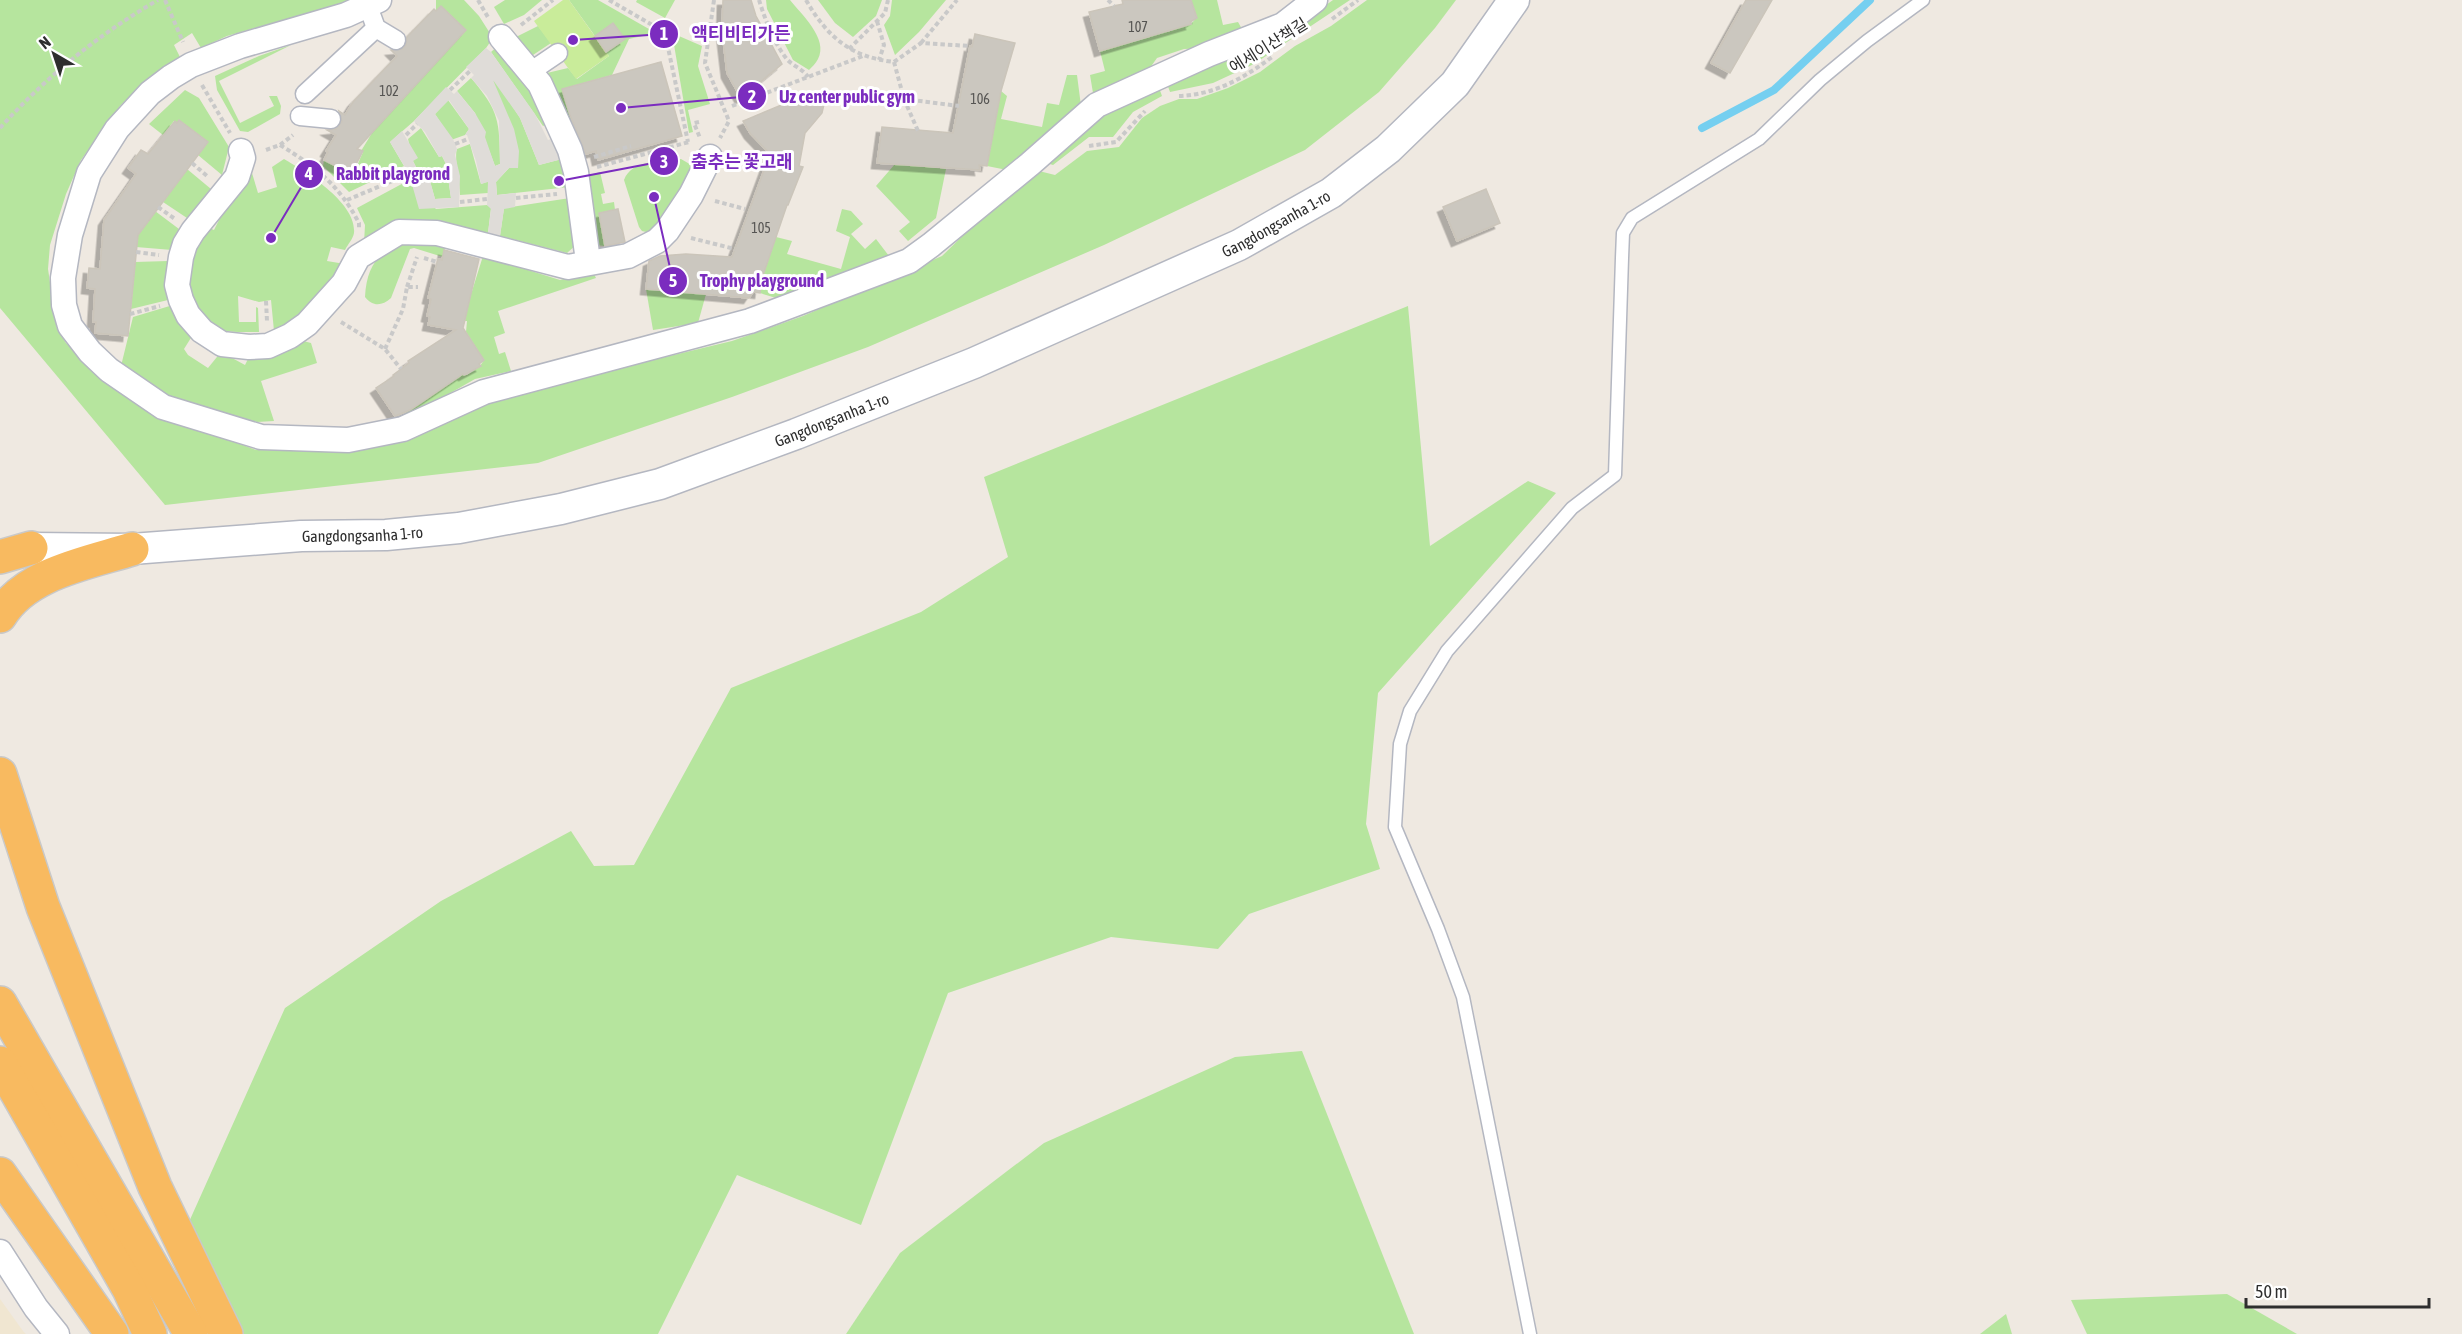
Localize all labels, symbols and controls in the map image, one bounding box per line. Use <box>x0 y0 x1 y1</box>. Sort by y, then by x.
street label: 에세이산책길 <box>1226 14 1310 76</box>
callout: 액티비티가든 <box>649 16 803 52</box>
house number: 107 <box>1128 19 1148 35</box>
text: 1 <box>660 23 668 44</box>
text: 액티비티가든 <box>691 23 791 44</box>
north arrow <box>24 24 84 84</box>
text: N <box>35 32 54 52</box>
callout: Uz center public gym <box>737 78 927 114</box>
house number: 102 <box>379 83 399 99</box>
text: 2 <box>748 86 756 107</box>
text: Uz center public gym <box>779 86 915 107</box>
house number: 106 <box>970 91 990 107</box>
callout: 춤추는 꽃고래 <box>649 143 805 179</box>
text: 3 <box>660 151 668 172</box>
text: 춤추는 꽃고래 <box>691 151 793 172</box>
callout: Rabbit playgrond <box>294 156 462 192</box>
text: 4 <box>304 163 313 184</box>
text: Rabbit playgrond <box>336 163 450 184</box>
street label: Gangdongsanha 1-ro <box>1219 186 1333 261</box>
house number: 105 <box>751 220 771 236</box>
callout: Trophy playground <box>658 263 836 299</box>
text: 5 <box>669 270 677 291</box>
text: Trophy playground <box>700 270 824 291</box>
street label: Gangdongsanha 1-ro <box>772 389 891 450</box>
street label: Gangdongsanha 1-ro <box>302 522 424 546</box>
scale bar <box>2246 1271 2429 1309</box>
text: 50 m <box>2255 1281 2287 1302</box>

